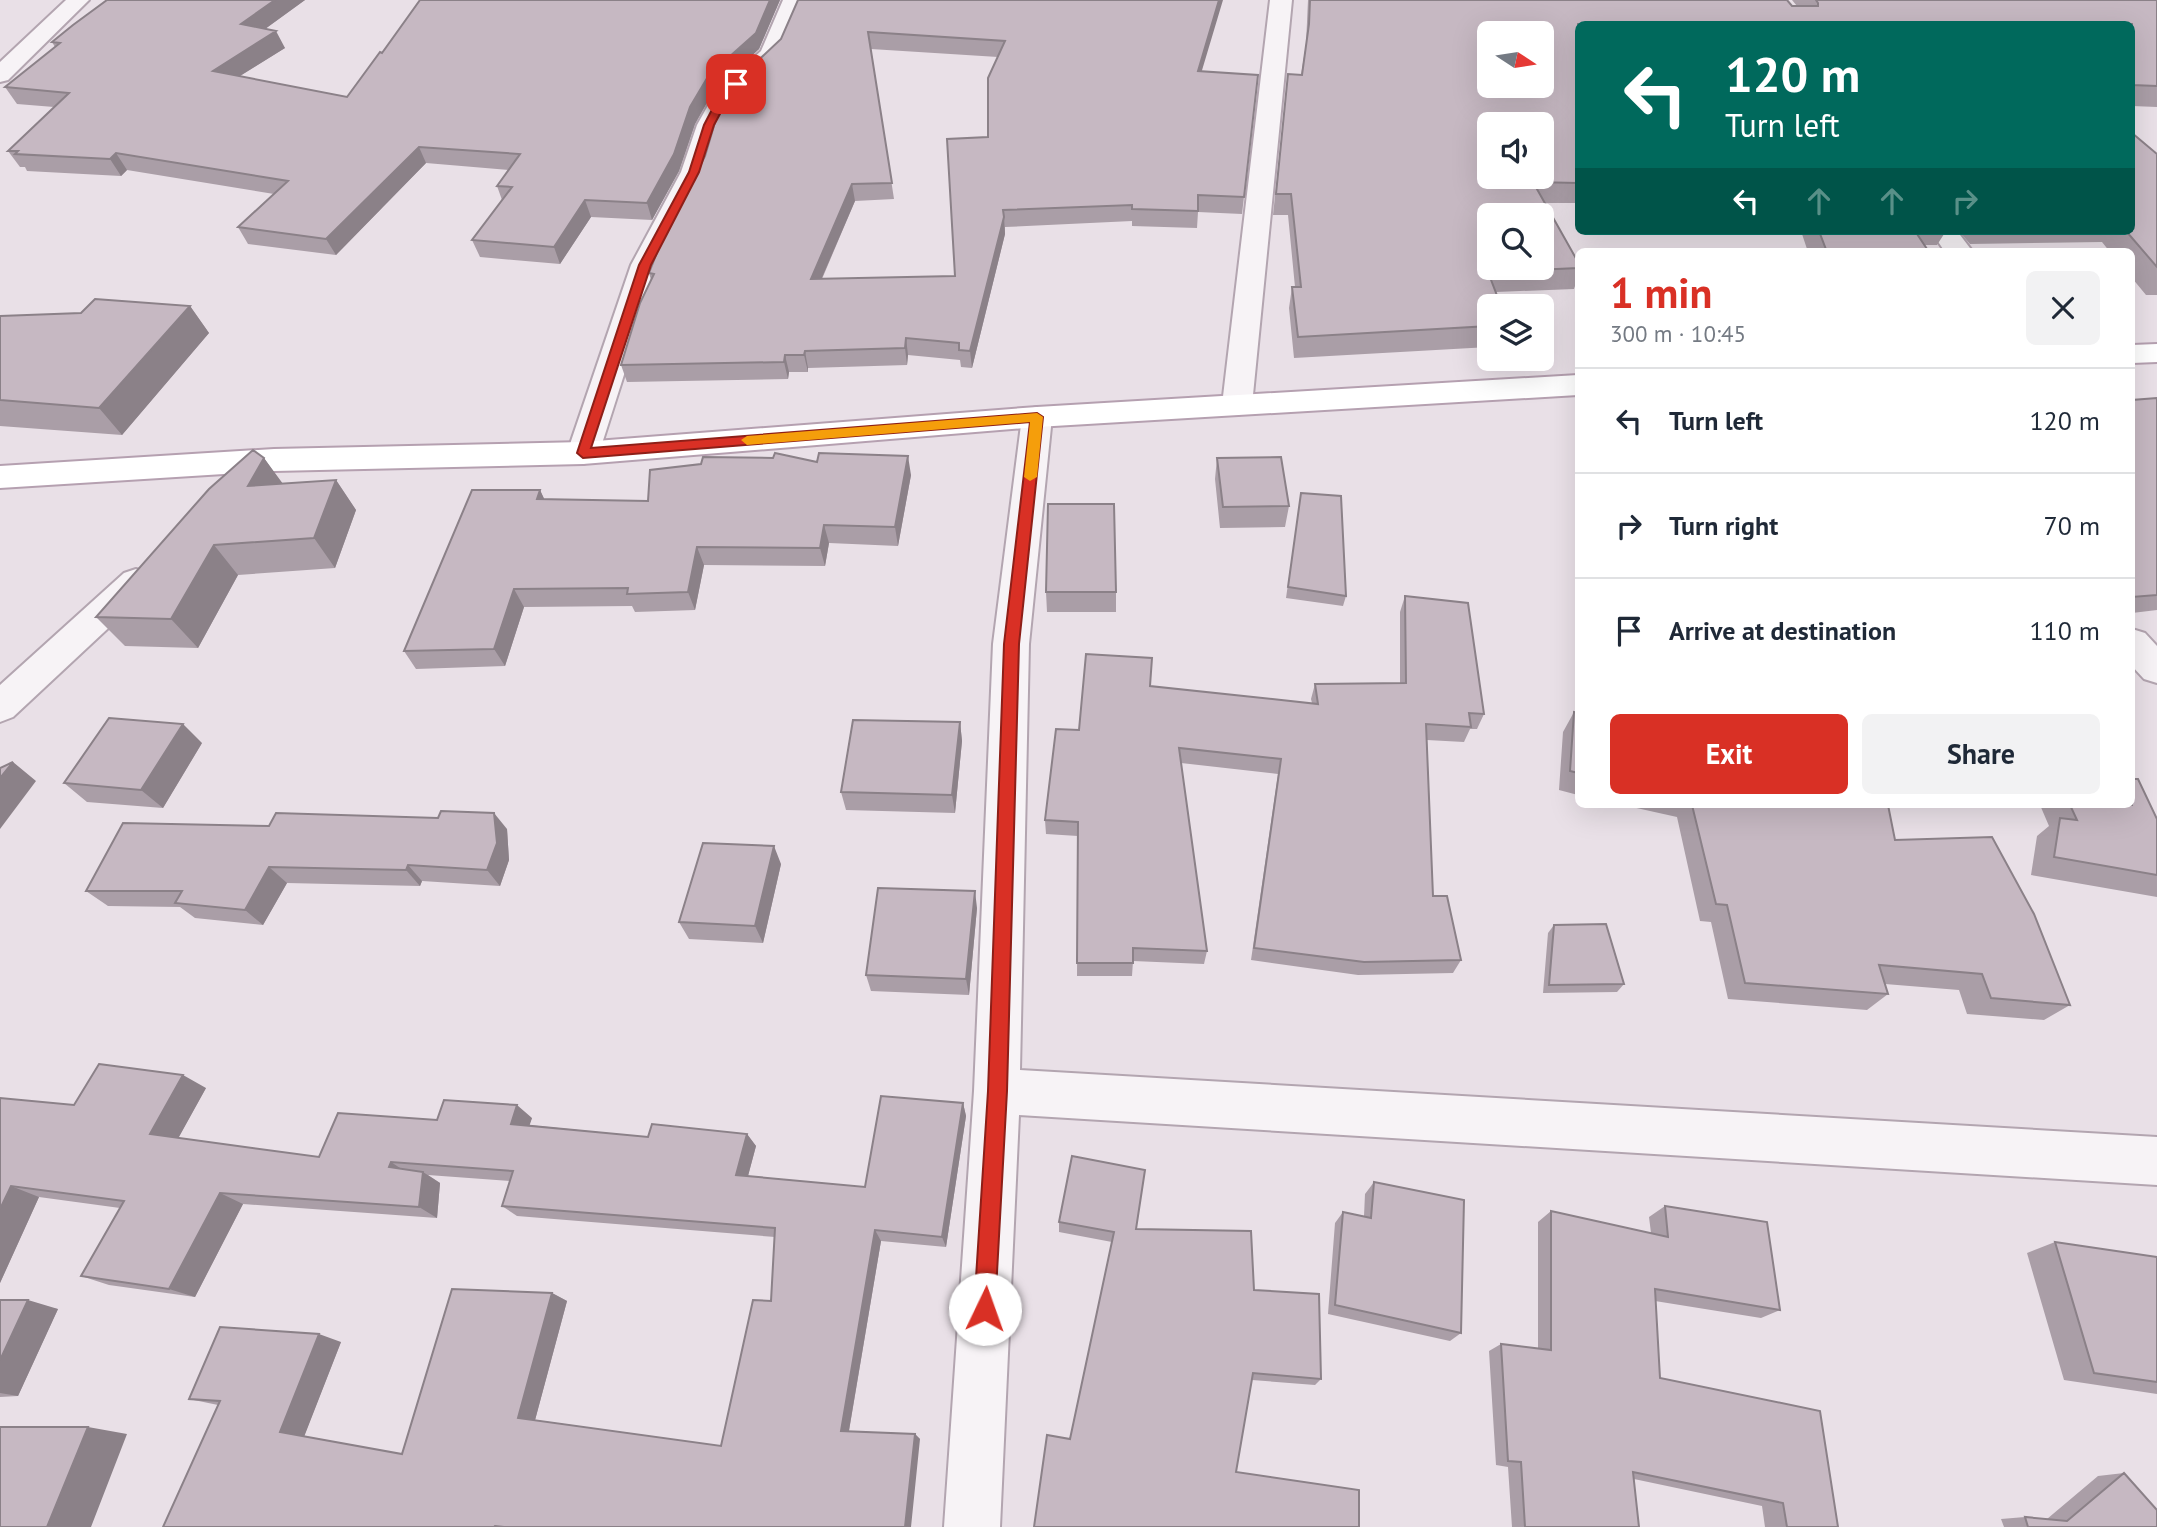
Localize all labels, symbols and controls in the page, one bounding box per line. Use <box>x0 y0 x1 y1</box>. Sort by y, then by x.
north arrow <box>1477 21 1554 98</box>
map controls <box>1477 21 1554 371</box>
text: 120 m <box>1725 42 1860 106</box>
icon: left <box>1610 49 1701 140</box>
pin <box>706 54 766 114</box>
icon: arrive <box>717 65 755 103</box>
text: Turn left <box>1725 104 1840 146</box>
button: sound <box>1477 112 1554 189</box>
icon: left <box>1727 182 1765 220</box>
icon: ahead <box>1800 182 1838 220</box>
icon: ahead <box>1873 182 1911 220</box>
icon: right <box>1946 182 1984 220</box>
button: search <box>1477 203 1554 280</box>
text: 1 min <box>1610 265 1712 320</box>
button: close <box>2026 271 2100 345</box>
button: layers <box>1477 294 1554 371</box>
text: 300 m · 10:45 <box>1610 319 1746 348</box>
icon: left <box>1610 402 1648 440</box>
text: Turn left <box>1669 404 1763 437</box>
text: 120 m <box>2029 404 2100 437</box>
icon: right <box>1610 507 1648 545</box>
text: Turn right <box>1669 509 1778 542</box>
text: 70 m <box>2044 509 2100 542</box>
icon: arrive <box>1610 612 1648 650</box>
text: Arrive at destination <box>1669 614 1896 647</box>
text: 110 m <box>2029 614 2100 647</box>
button: Exit <box>1610 714 1848 794</box>
button: Share <box>1862 714 2100 794</box>
position arrow <box>948 1272 1022 1346</box>

